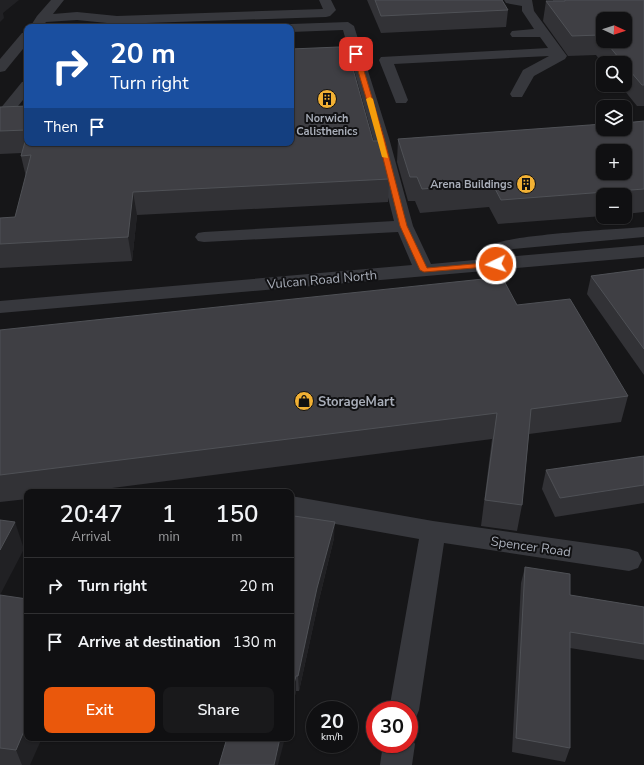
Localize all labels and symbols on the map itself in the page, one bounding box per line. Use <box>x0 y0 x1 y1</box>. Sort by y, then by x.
north arrow <box>596 12 632 48</box>
pin <box>339 37 373 71</box>
building icon: Norwich Calisthenics <box>316 88 338 110</box>
place label: Norwich Calisthenics <box>296 111 358 139</box>
building icon: Arena Buildings <box>515 173 537 195</box>
place label: Arena Buildings <box>430 177 512 192</box>
position arrow <box>475 243 517 285</box>
street label: Vulcan Road North <box>265 266 378 294</box>
shop icon: StorageMart <box>293 390 315 412</box>
place label: StorageMart <box>318 393 395 411</box>
street label: Spencer Road <box>490 532 572 562</box>
speed limit sign: 30 <box>366 701 418 753</box>

